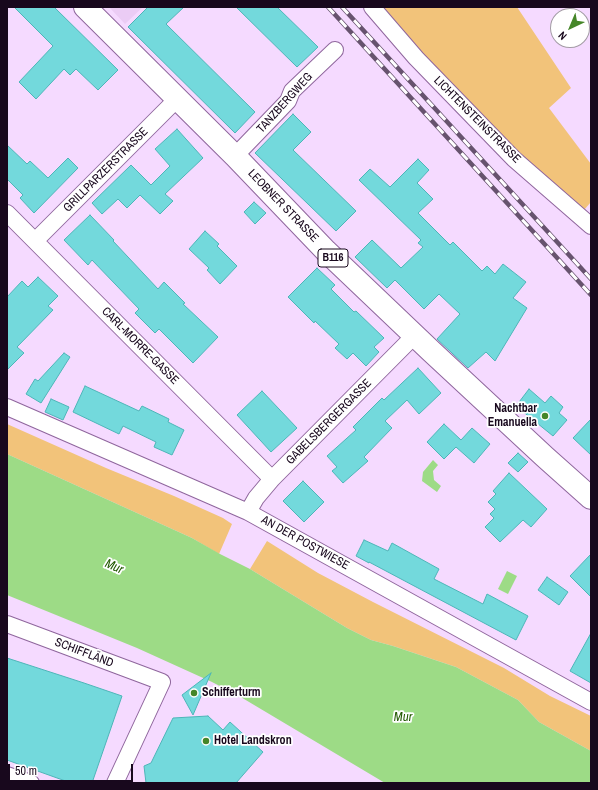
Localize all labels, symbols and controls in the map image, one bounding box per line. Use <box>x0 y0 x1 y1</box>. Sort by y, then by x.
north arrow <box>550 8 590 48</box>
text: N <box>555 29 570 43</box>
street label: TANZBERGWEG <box>254 70 316 136</box>
street label: LICHTENSTEINSTRASSE <box>431 74 523 166</box>
street label: GRILLPARZERSTRASSE <box>61 125 151 215</box>
street label: LEOBNER STRASSE <box>245 167 321 245</box>
road number: B116 <box>318 249 348 267</box>
street label: CARL-MORRE-GASSE <box>98 304 182 388</box>
street label: GABELSBERGERGASSE <box>283 376 375 468</box>
place label: Nachtbar Emanuella <box>488 402 537 430</box>
marker: Nachtbar Emanuella <box>540 411 550 421</box>
street label: AN DER POSTWIESE <box>258 513 352 573</box>
water label: Mur <box>103 556 125 578</box>
street label: SCHIFFLÄND <box>53 635 115 671</box>
place label: Schifferturm <box>202 686 260 700</box>
marker: Schifferturm <box>189 688 199 698</box>
water label: Mur <box>394 710 412 726</box>
place label: Hotel Landskron <box>214 734 292 748</box>
marker: Hotel Landskron <box>201 736 211 746</box>
scale bar <box>10 756 135 782</box>
text: 50 m <box>15 763 37 779</box>

